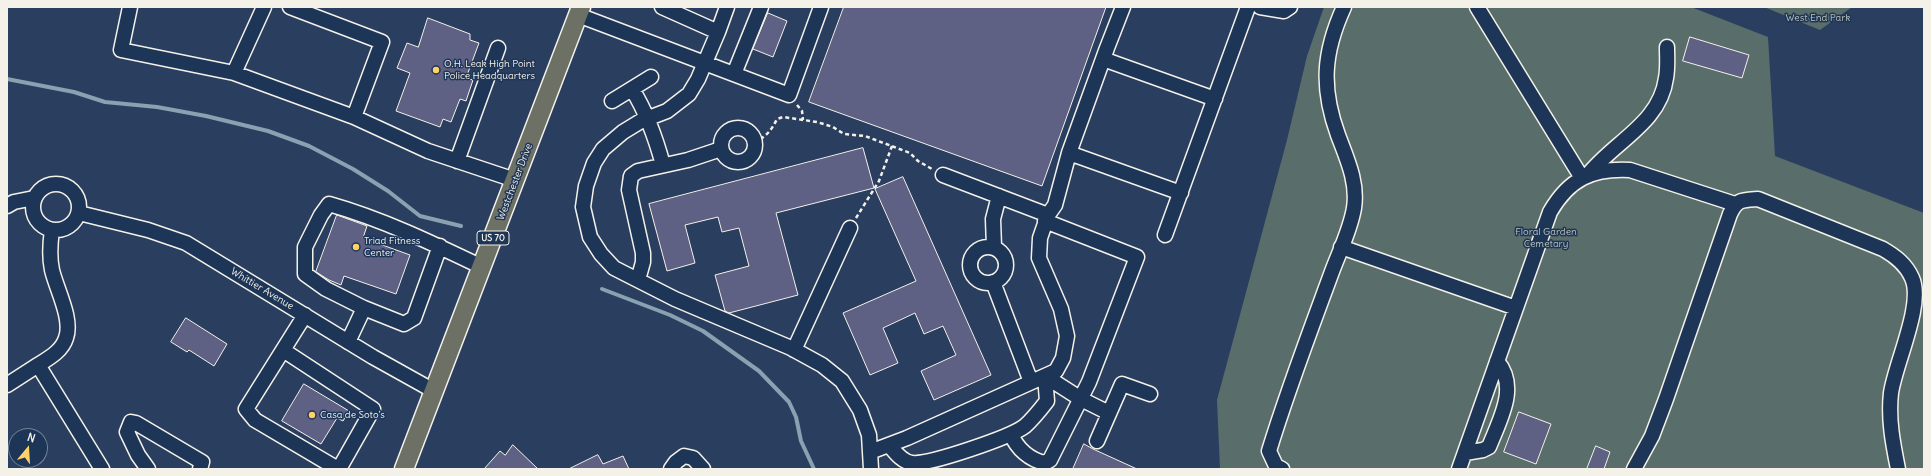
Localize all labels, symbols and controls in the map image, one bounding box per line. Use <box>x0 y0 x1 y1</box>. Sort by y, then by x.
park label: West End Park <box>1786 12 1850 24</box>
place label: O.H. Leak High Point Police Headquarters <box>444 58 535 82</box>
marker: O.H. Leak High Point Police Headquarters <box>431 65 441 75</box>
street label: Westchester Drive <box>495 142 535 222</box>
park label: Floral Garden Cemetary <box>1515 226 1577 250</box>
road number: US 70 <box>477 231 509 245</box>
place label: Triad Fitness Center <box>364 235 420 258</box>
marker: Triad Fitness Center <box>351 242 361 252</box>
street label: Whittier Avenue <box>228 265 296 313</box>
place label: Casa de Soto's <box>320 409 385 421</box>
marker: Casa de Soto's <box>307 410 317 420</box>
north arrow <box>8 428 48 468</box>
text: N <box>26 430 37 445</box>

